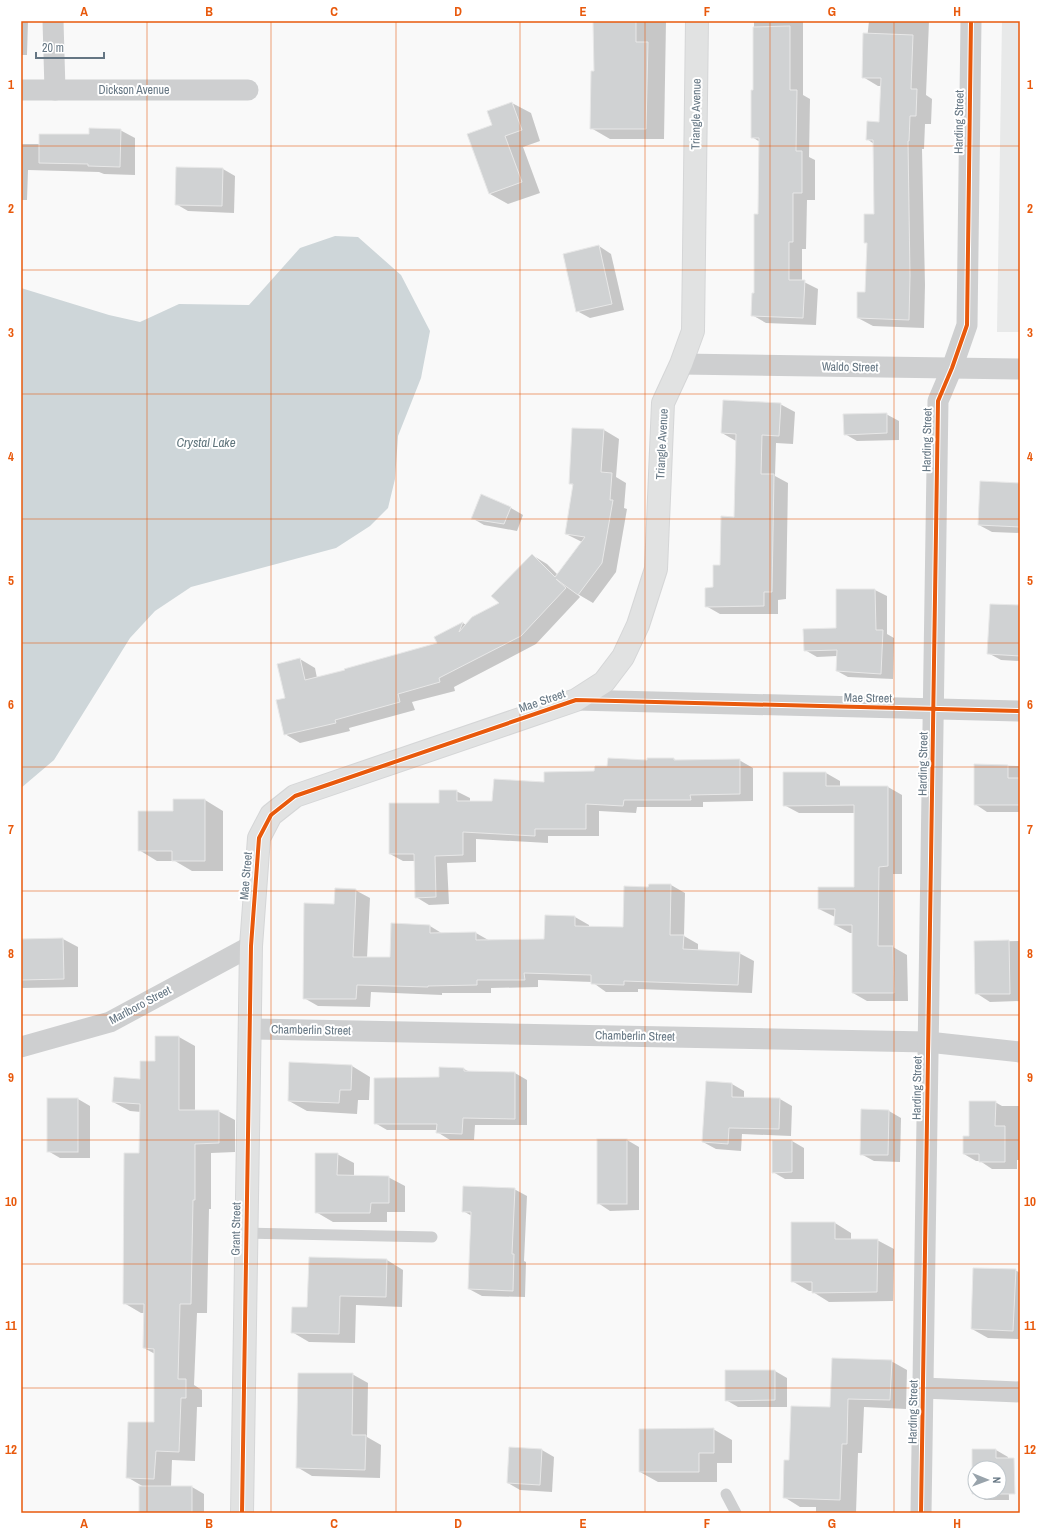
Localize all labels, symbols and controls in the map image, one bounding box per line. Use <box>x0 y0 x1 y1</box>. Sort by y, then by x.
text: A <box>80 3 88 20</box>
text: B <box>205 3 213 20</box>
text: C <box>330 3 338 20</box>
text: D <box>454 3 462 20</box>
text: E <box>579 3 587 20</box>
text: F <box>704 3 711 20</box>
text: G <box>828 3 836 20</box>
text: H <box>953 3 961 20</box>
scale bar <box>36 34 104 60</box>
text: 20 m <box>42 40 64 56</box>
text: 1 <box>8 76 14 93</box>
text: 1 <box>1027 76 1033 93</box>
street label: Triangle Avenue <box>687 78 705 150</box>
street label: Dickson Avenue <box>99 82 169 98</box>
street label: Harding Street <box>950 90 968 154</box>
text: 2 <box>8 200 14 217</box>
text: 2 <box>1027 200 1033 217</box>
text: 3 <box>8 324 14 341</box>
text: 3 <box>1027 324 1033 341</box>
street label: Waldo Street <box>822 359 879 375</box>
street label: Triangle Avenue <box>652 408 672 480</box>
street label: Harding Street <box>918 408 936 472</box>
water label: Crystal Lake <box>176 434 236 451</box>
text: 4 <box>8 448 14 465</box>
text: 4 <box>1027 448 1033 465</box>
text: 5 <box>8 572 14 589</box>
text: 5 <box>1027 572 1033 589</box>
street label: Mae Street <box>517 686 568 716</box>
street label: Mae Street <box>844 690 892 706</box>
text: 6 <box>8 696 14 713</box>
text: 6 <box>1027 696 1033 713</box>
street label: Harding Street <box>914 732 932 796</box>
text: 7 <box>8 821 14 838</box>
text: 7 <box>1027 821 1033 838</box>
street label: Mae Street <box>236 851 256 901</box>
text: 8 <box>8 945 14 962</box>
text: 8 <box>1027 945 1033 962</box>
street label: Marlboro Street <box>106 982 174 1028</box>
street label: Chamberlin Street <box>271 1021 351 1039</box>
street label: Chamberlin Street <box>595 1027 675 1045</box>
street label: Harding Street <box>908 1056 926 1120</box>
text: 9 <box>8 1069 14 1086</box>
text: 9 <box>1027 1069 1033 1086</box>
text: 10 <box>5 1193 17 1210</box>
text: 10 <box>1024 1193 1036 1210</box>
street label: Grant Street <box>228 1202 244 1256</box>
text: 11 <box>5 1317 17 1334</box>
text: 11 <box>1024 1317 1036 1334</box>
street label: Harding Street <box>904 1380 922 1444</box>
text: 12 <box>5 1441 17 1458</box>
text: 12 <box>1024 1441 1036 1458</box>
north arrow <box>967 1460 1007 1500</box>
text: N <box>990 1477 1004 1484</box>
text: A <box>80 1515 88 1532</box>
text: B <box>205 1515 213 1532</box>
text: C <box>330 1515 338 1532</box>
text: D <box>454 1515 462 1532</box>
text: E <box>579 1515 587 1532</box>
text: F <box>704 1515 711 1532</box>
text: G <box>828 1515 836 1532</box>
text: H <box>953 1515 961 1532</box>

